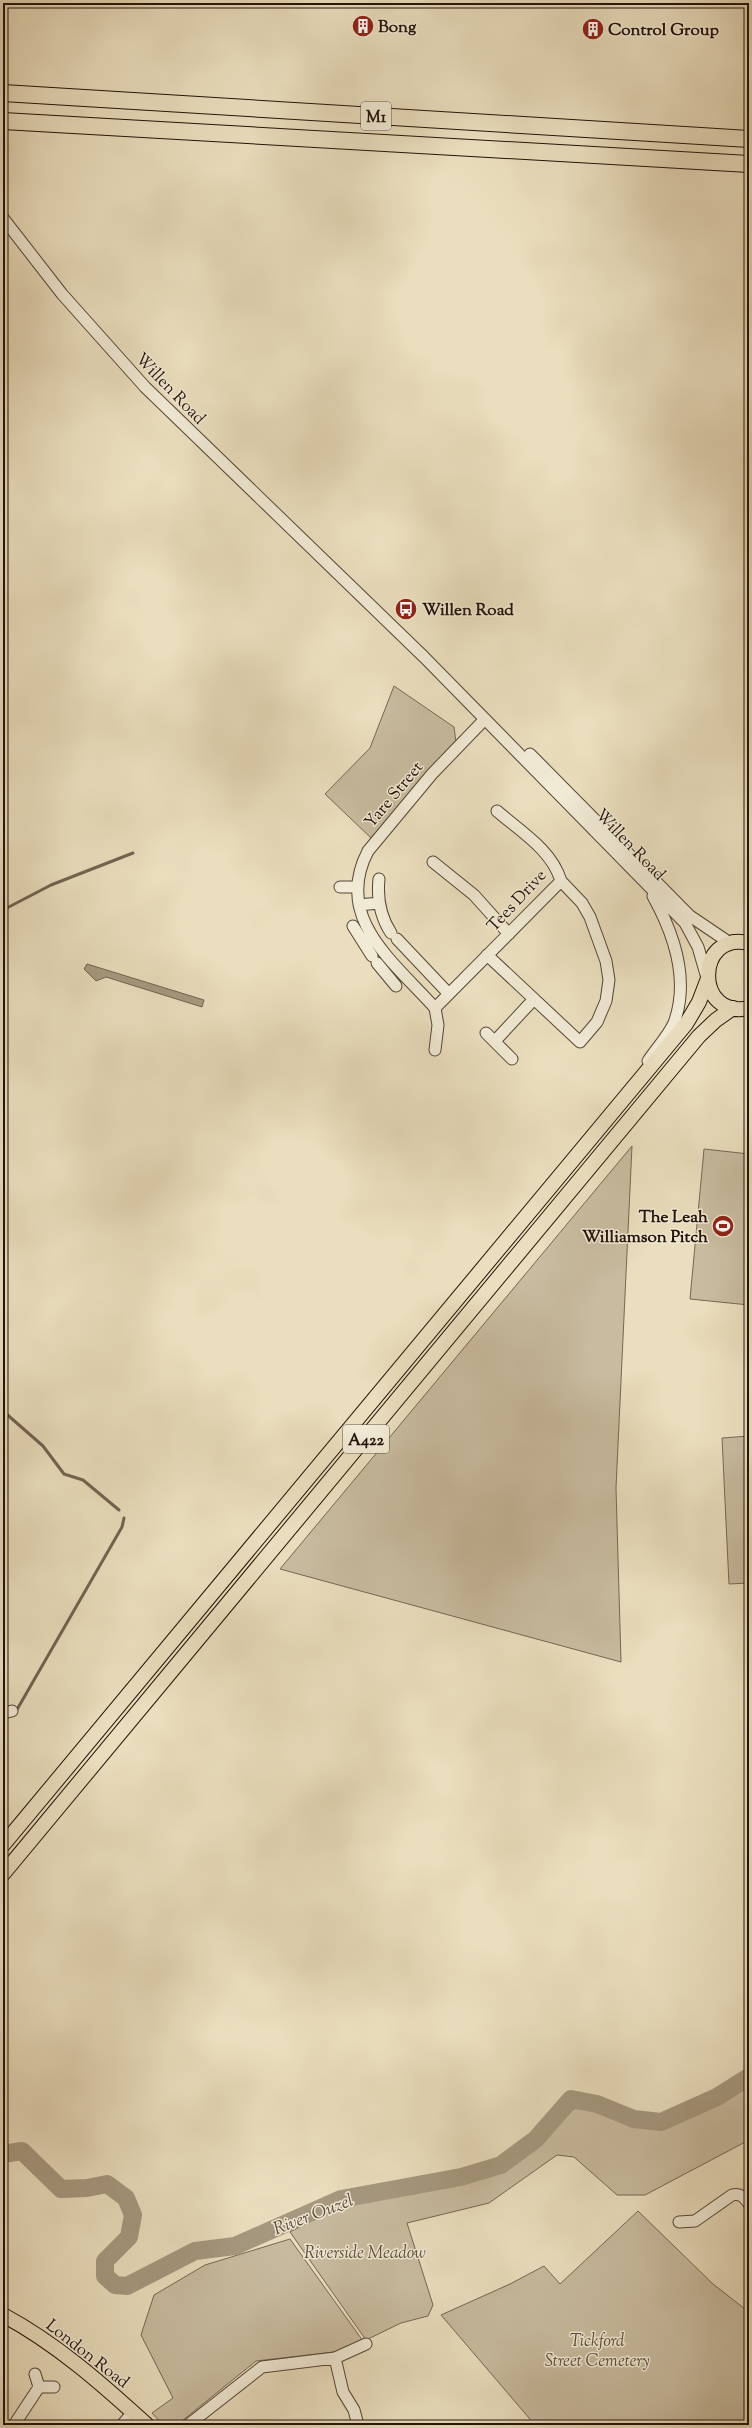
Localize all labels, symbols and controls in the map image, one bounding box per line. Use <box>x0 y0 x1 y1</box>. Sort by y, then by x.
building icon: Bong <box>350 13 376 39</box>
place label: Bong <box>378 16 417 40</box>
building icon: Control Group <box>580 16 606 42</box>
place label: Control Group <box>608 19 720 43</box>
road number: M1 <box>361 102 391 130</box>
street label: Willen Road <box>129 348 210 431</box>
bus stop icon: Willen Road <box>393 596 419 622</box>
place label: Willen Road <box>422 599 514 623</box>
street label: Yare Street <box>360 757 430 834</box>
street label: Willen Road <box>589 804 670 887</box>
street label: Tees Drive <box>482 865 553 938</box>
place label: The Leah Williamson Pitch <box>582 1206 708 1250</box>
sports icon: The Leah Williamson Pitch <box>710 1213 736 1239</box>
road number: A422 <box>343 1425 389 1453</box>
water label: River Ouzel <box>270 2189 358 2243</box>
park label: Riverside Meadow <box>304 2242 426 2266</box>
street label: London Road <box>40 2314 134 2395</box>
park label: Tickford Street Cemetery <box>545 2330 649 2374</box>

